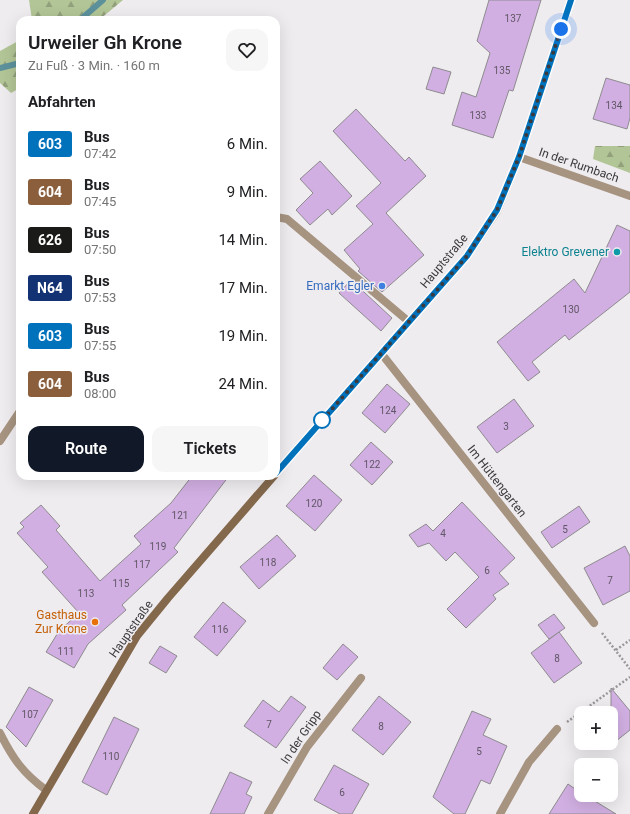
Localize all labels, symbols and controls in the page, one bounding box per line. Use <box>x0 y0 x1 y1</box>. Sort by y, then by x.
house number: 137 <box>505 13 522 24</box>
your location <box>551 19 571 39</box>
button: heart <box>226 29 268 71</box>
text: Urweiler Gh Krone <box>28 31 182 54</box>
text: Zu Fuß · 3 Min. · 160 m <box>28 58 160 73</box>
house number: 135 <box>494 65 511 76</box>
text: Abfahrten <box>28 93 96 111</box>
house number: 134 <box>606 100 623 111</box>
house number: 133 <box>470 110 486 121</box>
text: Bus <box>84 128 110 146</box>
text: 6 Min. <box>227 135 268 153</box>
text: 603 <box>38 136 62 152</box>
street label: In der Rumbach <box>537 145 621 185</box>
text: 07:42 <box>84 146 116 161</box>
text: Bus <box>84 176 110 194</box>
text: 9 Min. <box>227 183 268 201</box>
text: 604 <box>38 184 62 200</box>
text: 07:45 <box>84 194 116 209</box>
text: Bus <box>84 224 110 242</box>
text: 14 Min. <box>218 231 268 249</box>
street label: Hauptstraße <box>417 231 471 291</box>
text: 626 <box>38 232 62 248</box>
text: 07:50 <box>84 242 116 257</box>
place label: Elektro Grevener <box>522 245 609 259</box>
marker: Elektro Grevener <box>612 247 622 257</box>
text: Bus <box>84 272 110 290</box>
text: 17 Min. <box>218 279 268 297</box>
place label: Emarkt Egler <box>306 279 374 293</box>
text: N64 <box>37 280 63 296</box>
marker: Emarkt Egler <box>377 281 387 291</box>
text: 07:53 <box>84 290 116 305</box>
house number: 130 <box>563 304 580 315</box>
text: Bus <box>84 320 110 338</box>
text: 19 Min. <box>218 327 268 345</box>
text: 603 <box>38 328 62 344</box>
text: 07:55 <box>84 338 116 353</box>
text: Bus <box>84 368 110 386</box>
text: 24 Min. <box>218 375 268 393</box>
text: 604 <box>38 376 62 392</box>
text: 08:00 <box>84 386 116 401</box>
house number: 124 <box>380 405 397 416</box>
unlabelled marker <box>313 411 331 429</box>
house number: 3 <box>503 421 509 432</box>
button: Route <box>28 426 144 472</box>
button: Tickets <box>152 426 268 472</box>
street label: Im Hüttengarten <box>465 442 529 520</box>
house number: 122 <box>364 459 381 470</box>
house number: 120 <box>306 498 323 509</box>
house number: 121 <box>172 510 188 521</box>
house number: 5 <box>562 524 568 535</box>
house number: 4 <box>440 528 446 539</box>
house number: 119 <box>150 541 166 552</box>
house number: 118 <box>260 557 277 568</box>
house number: 117 <box>134 559 151 570</box>
house number: 6 <box>484 565 490 576</box>
house number: 7 <box>607 575 613 586</box>
house number: 115 <box>113 578 130 589</box>
house number: 113 <box>78 588 94 599</box>
street label: Hauptstraße <box>106 598 156 660</box>
place label: Gasthaus Zur Krone <box>35 608 87 636</box>
marker: Gasthaus Zur Krone <box>90 617 100 627</box>
house number: 116 <box>212 624 229 635</box>
house number: 111 <box>58 646 74 657</box>
house number: 8 <box>554 653 560 664</box>
map controls <box>574 706 618 802</box>
button: + <box>574 706 618 750</box>
street label: In der Gripp <box>278 707 324 766</box>
house number: 107 <box>22 709 39 720</box>
house number: 7 <box>266 719 272 730</box>
house number: 8 <box>378 721 384 732</box>
house number: 5 <box>476 746 482 757</box>
house number: 110 <box>103 751 120 762</box>
button: − <box>574 758 618 802</box>
house number: 6 <box>339 787 345 798</box>

